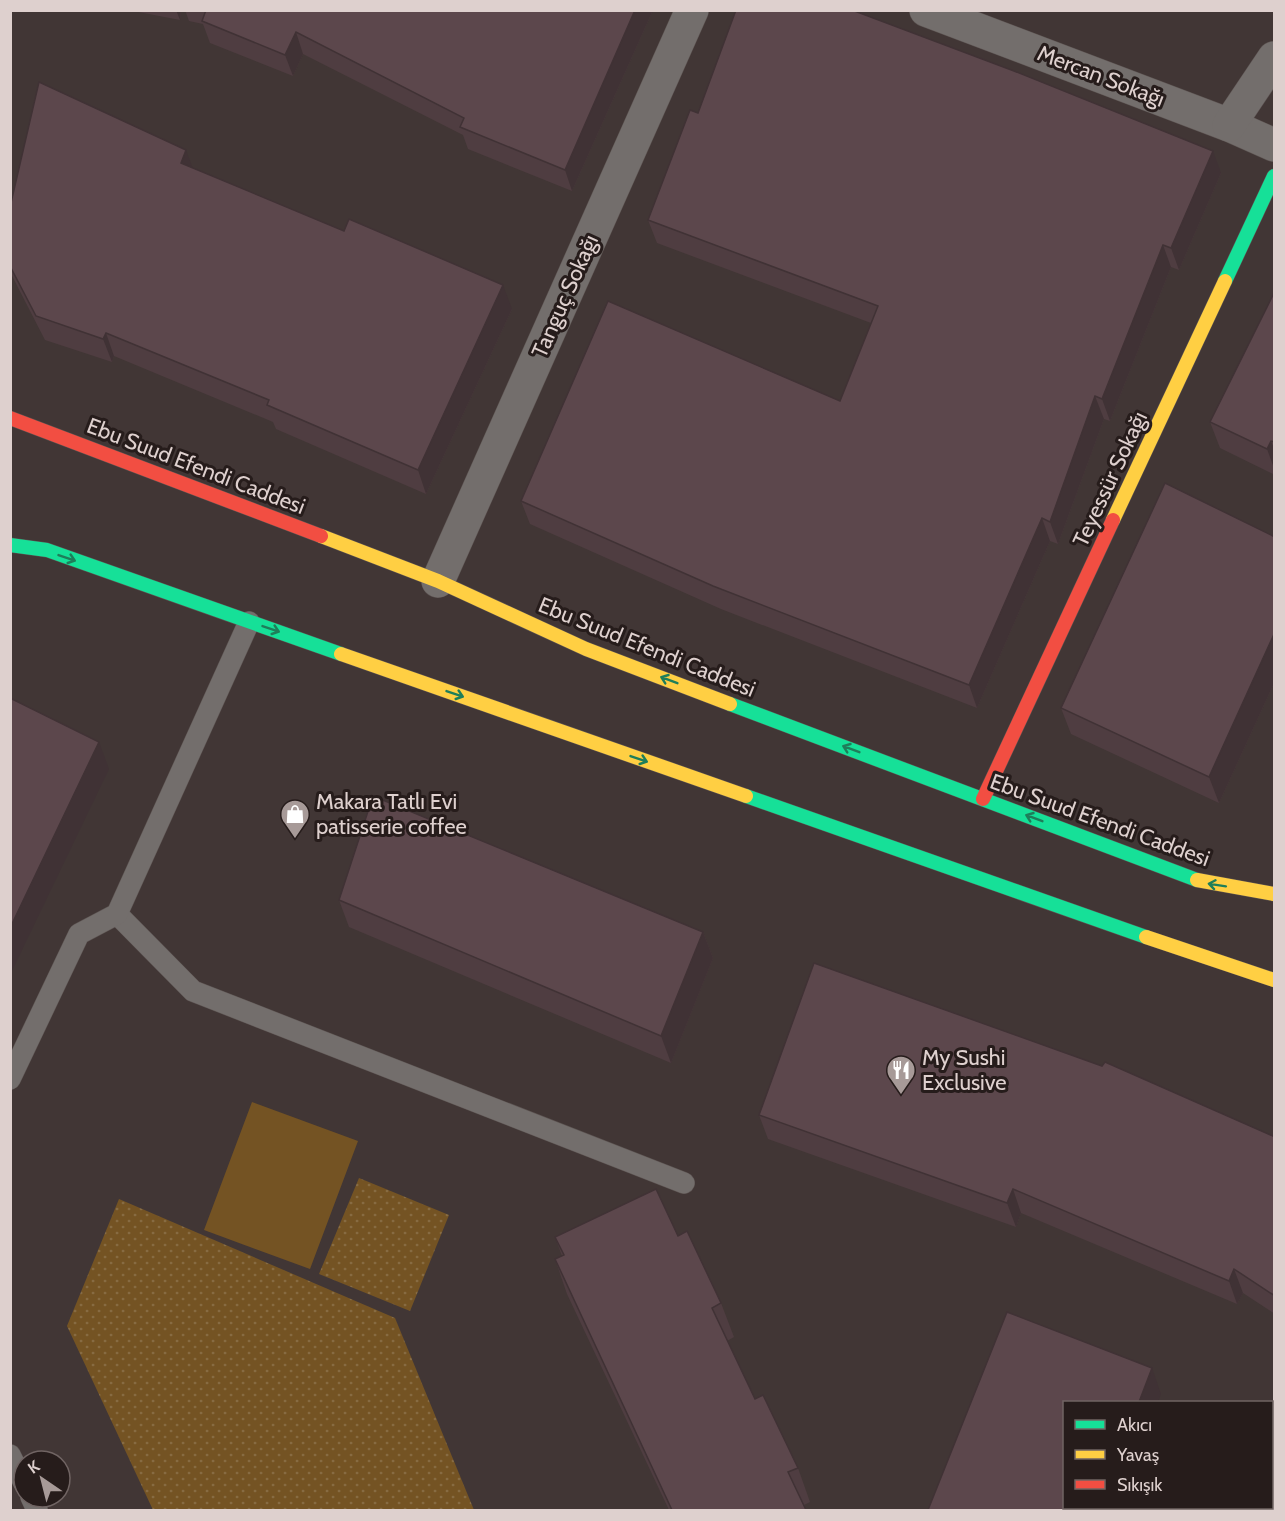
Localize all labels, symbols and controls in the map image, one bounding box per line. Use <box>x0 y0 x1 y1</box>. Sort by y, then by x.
street label: Mercan Sokağı <box>1034 39 1168 113</box>
street label: Tanguç Sokağı <box>526 230 604 362</box>
street label: Teyessür Sokağı <box>1067 407 1153 551</box>
street label: Ebu Suud Efendi Caddesi <box>83 412 309 520</box>
one-way arrow <box>57 553 76 564</box>
street label: Ebu Suud Efendi Caddesi <box>535 591 759 703</box>
one-way arrow <box>261 625 280 636</box>
one-way arrow <box>660 674 679 685</box>
one-way arrow <box>445 690 464 701</box>
one-way arrow <box>842 743 861 754</box>
one-way arrow <box>629 754 648 765</box>
street label: Ebu Suud Efendi Caddesi <box>987 768 1213 872</box>
place label: Makara Tatlı Evi patisserie coffee <box>316 788 467 840</box>
shop icon: Makara Tatlı Evi patisserie coffee <box>279 798 311 840</box>
one-way arrow <box>1025 812 1043 823</box>
one-way arrow <box>1207 879 1227 890</box>
place label: My Sushi Exclusive <box>922 1044 1007 1096</box>
restaurant icon: My Sushi Exclusive <box>885 1054 917 1096</box>
legend <box>1063 1401 1273 1509</box>
text: Akıcı <box>1117 1414 1152 1436</box>
text: Yavaş <box>1116 1444 1159 1466</box>
north arrow <box>12 1449 72 1509</box>
text: K <box>24 1456 43 1478</box>
text: Sıkışık <box>1117 1474 1163 1496</box>

